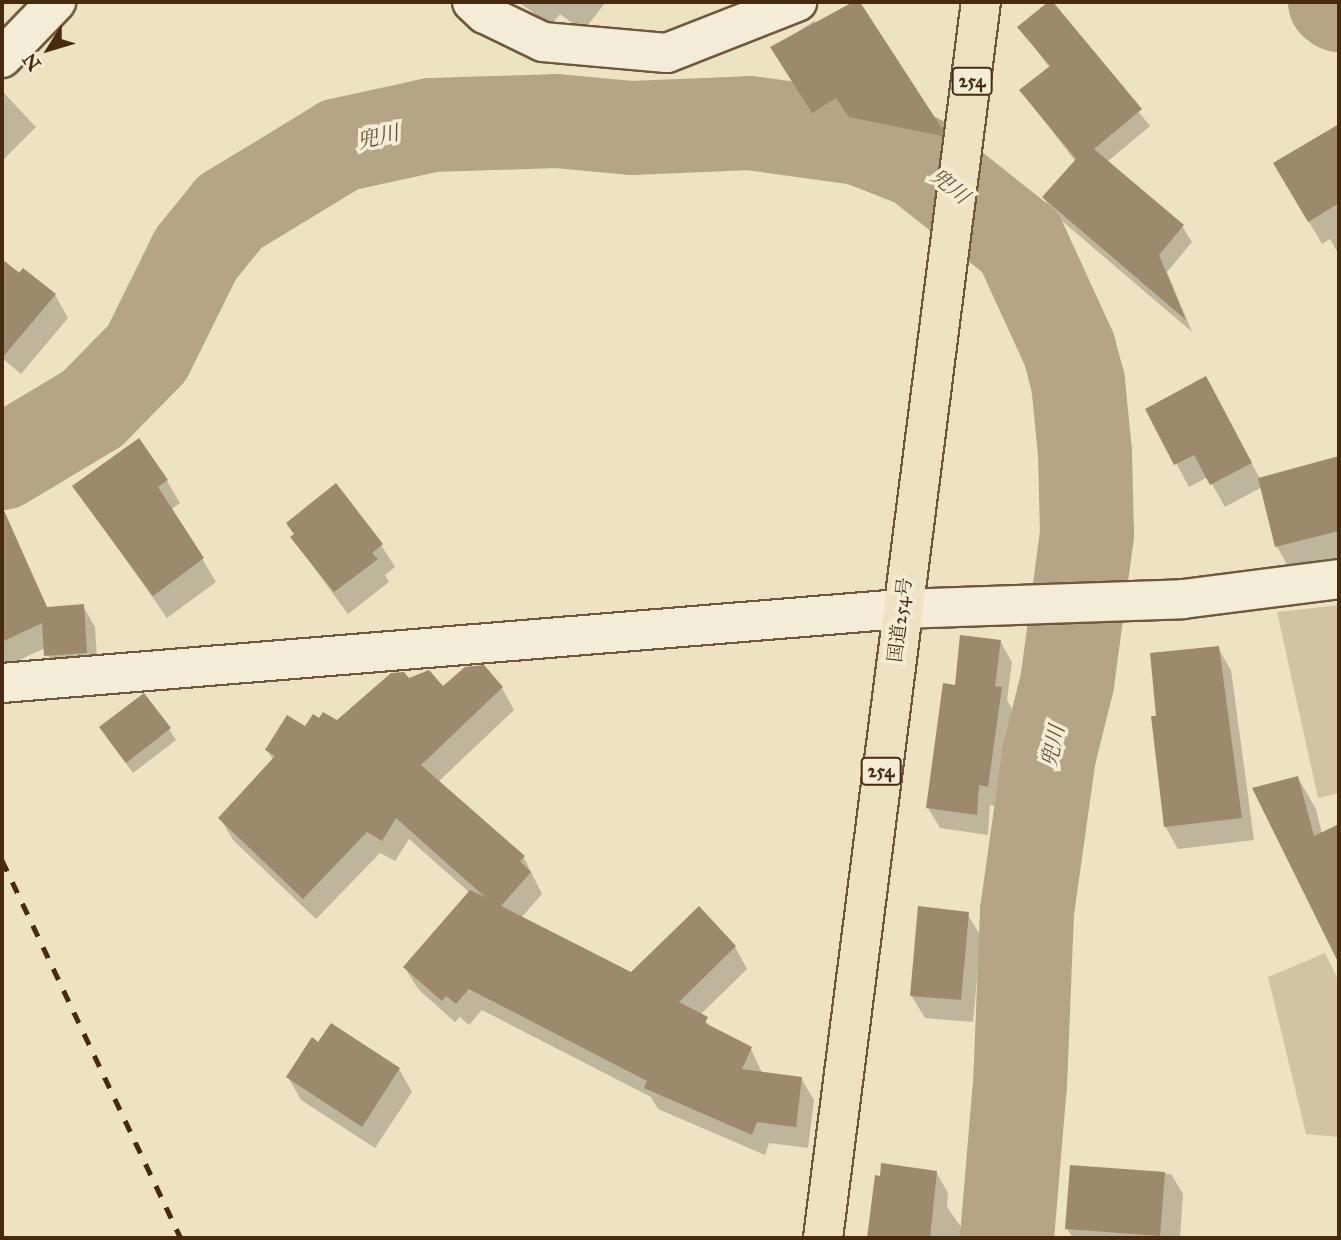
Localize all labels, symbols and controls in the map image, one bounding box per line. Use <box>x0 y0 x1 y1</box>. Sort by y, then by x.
north arrow <box>14 14 84 84</box>
text: N <box>18 49 46 75</box>
road number: 254 <box>951 66 993 96</box>
water label: 兜川 <box>355 120 401 154</box>
water label: 兜川 <box>926 163 974 209</box>
street label: 国道254号 <box>883 576 917 664</box>
water label: 兜川 <box>1036 723 1070 769</box>
road number: 254 <box>860 756 902 786</box>

